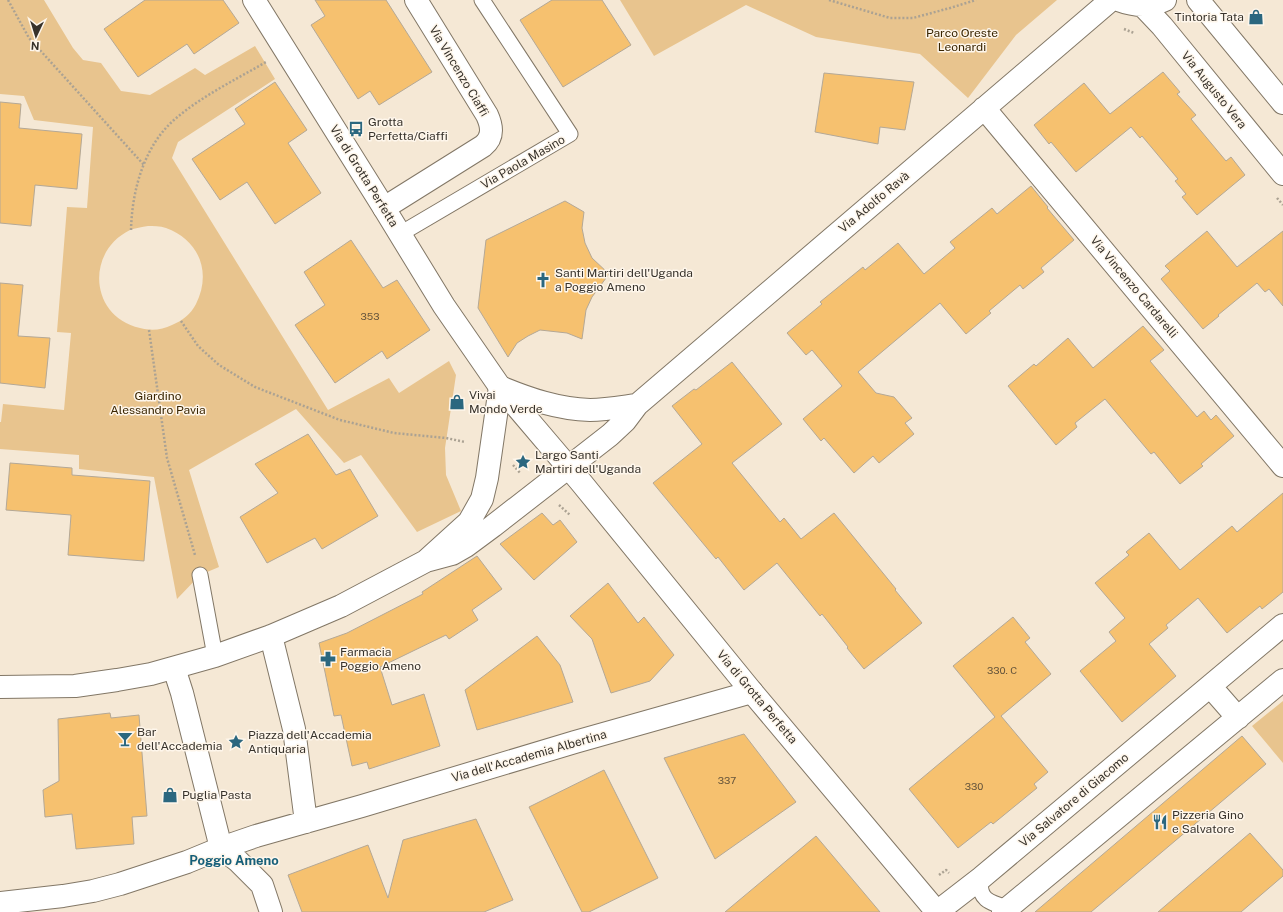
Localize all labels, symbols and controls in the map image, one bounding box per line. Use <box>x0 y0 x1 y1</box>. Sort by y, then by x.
shop icon: Tintoria Tata <box>1247 8 1265 26</box>
place label: Tintoria Tata <box>1175 10 1244 24</box>
north arrow <box>16 16 56 56</box>
street label: Via Vincenzo Ciaffi <box>426 23 492 119</box>
park label: Parco Oreste Leonardi <box>926 26 998 54</box>
text: N <box>31 40 40 52</box>
street label: Via Augusto Vera <box>1179 49 1249 131</box>
place label: Grotta Perfetta/Ciaffi <box>368 115 448 143</box>
bus stop icon: Grotta Perfetta/Ciaffi <box>347 120 365 138</box>
street label: Via di Grotta Perfetta <box>327 123 401 229</box>
street label: Via Paola Masino <box>479 132 568 192</box>
street label: Via Adolfo Ravà <box>836 169 912 235</box>
street label: Via Vincenzo Cardarelli <box>1087 233 1181 341</box>
place label: Santi Martiri dell'Uganda a Poggio Ameno <box>555 266 693 294</box>
church icon: Santi Martiri dell'Uganda a Poggio Ameno <box>534 271 552 289</box>
house number: 353 <box>360 310 380 322</box>
place label: Vivai Mondo Verde <box>469 388 543 416</box>
park label: Giardino Alessandro Pavia <box>110 389 206 417</box>
shop icon: Vivai Mondo Verde <box>448 393 466 411</box>
place label: Largo Santi Martiri dell'Uganda <box>535 448 641 476</box>
place icon: Largo Santi Martiri dell'Uganda <box>514 453 532 471</box>
place label: Farmacia Poggio Ameno <box>340 645 421 673</box>
street label: Via di Grotta Perfetta <box>714 648 800 746</box>
pharmacy icon: Farmacia Poggio Ameno <box>319 650 337 668</box>
house number: 330. C <box>987 664 1017 676</box>
place label: Bar dell'Accademia <box>137 725 222 753</box>
street label: Via dell'Accademia Albertina <box>450 727 608 785</box>
place label: Piazza dell'Accademia Antiquaria <box>248 728 372 756</box>
bar icon: Bar dell'Accademia <box>116 730 134 748</box>
place icon: Piazza dell'Accademia Antiquaria <box>227 733 245 751</box>
street label: Via Salvatore di Giacomo <box>1017 750 1132 850</box>
house number: 337 <box>718 774 736 786</box>
house number: 330 <box>965 780 983 792</box>
shop icon: Puglia Pasta <box>161 786 179 804</box>
place label: Puglia Pasta <box>182 788 251 802</box>
place label: Pizzeria Gino e Salvatore <box>1172 808 1244 836</box>
restaurant icon: Pizzeria Gino e Salvatore <box>1151 813 1169 831</box>
district label: Poggio Ameno <box>189 853 279 868</box>

